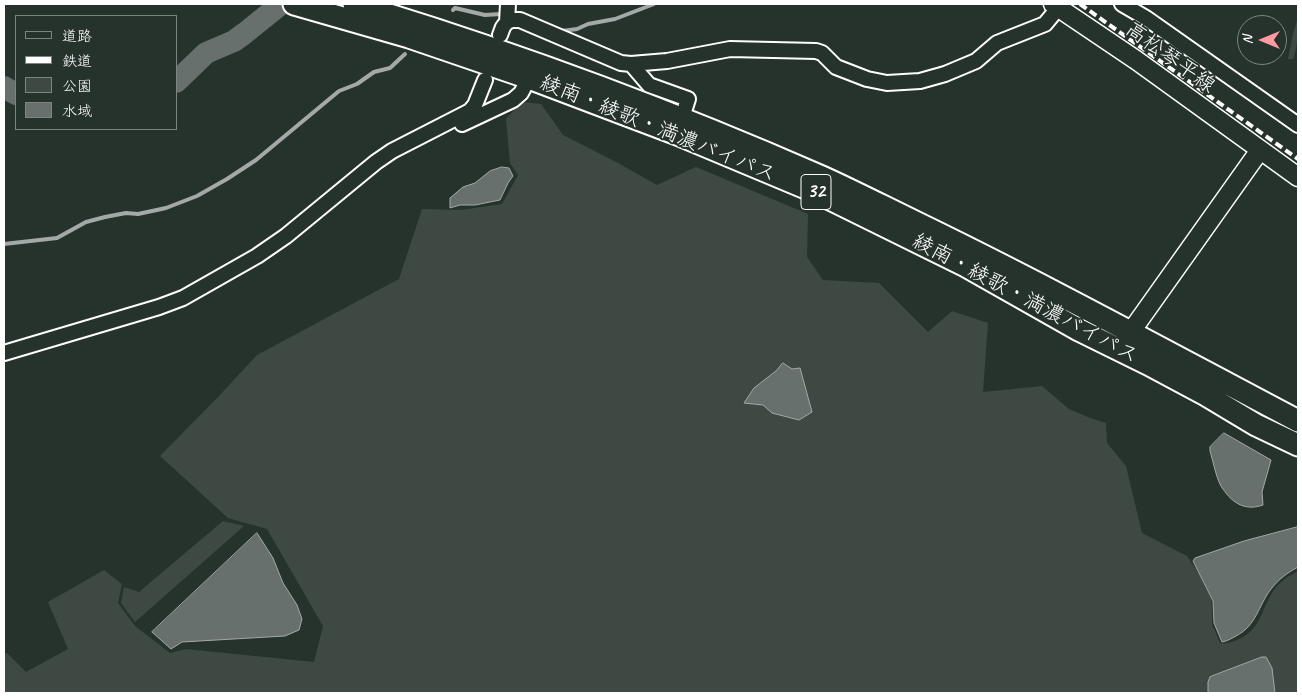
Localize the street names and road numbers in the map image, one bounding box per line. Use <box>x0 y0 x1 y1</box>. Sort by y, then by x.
street label: 高松琴平線 <box>1120 17 1220 99</box>
street label: 綾南・綾歌・満濃バイパス <box>536 70 780 188</box>
road number: 32 <box>801 174 831 210</box>
street label: 綾南・綾歌・満濃バイパス <box>908 229 1142 369</box>

